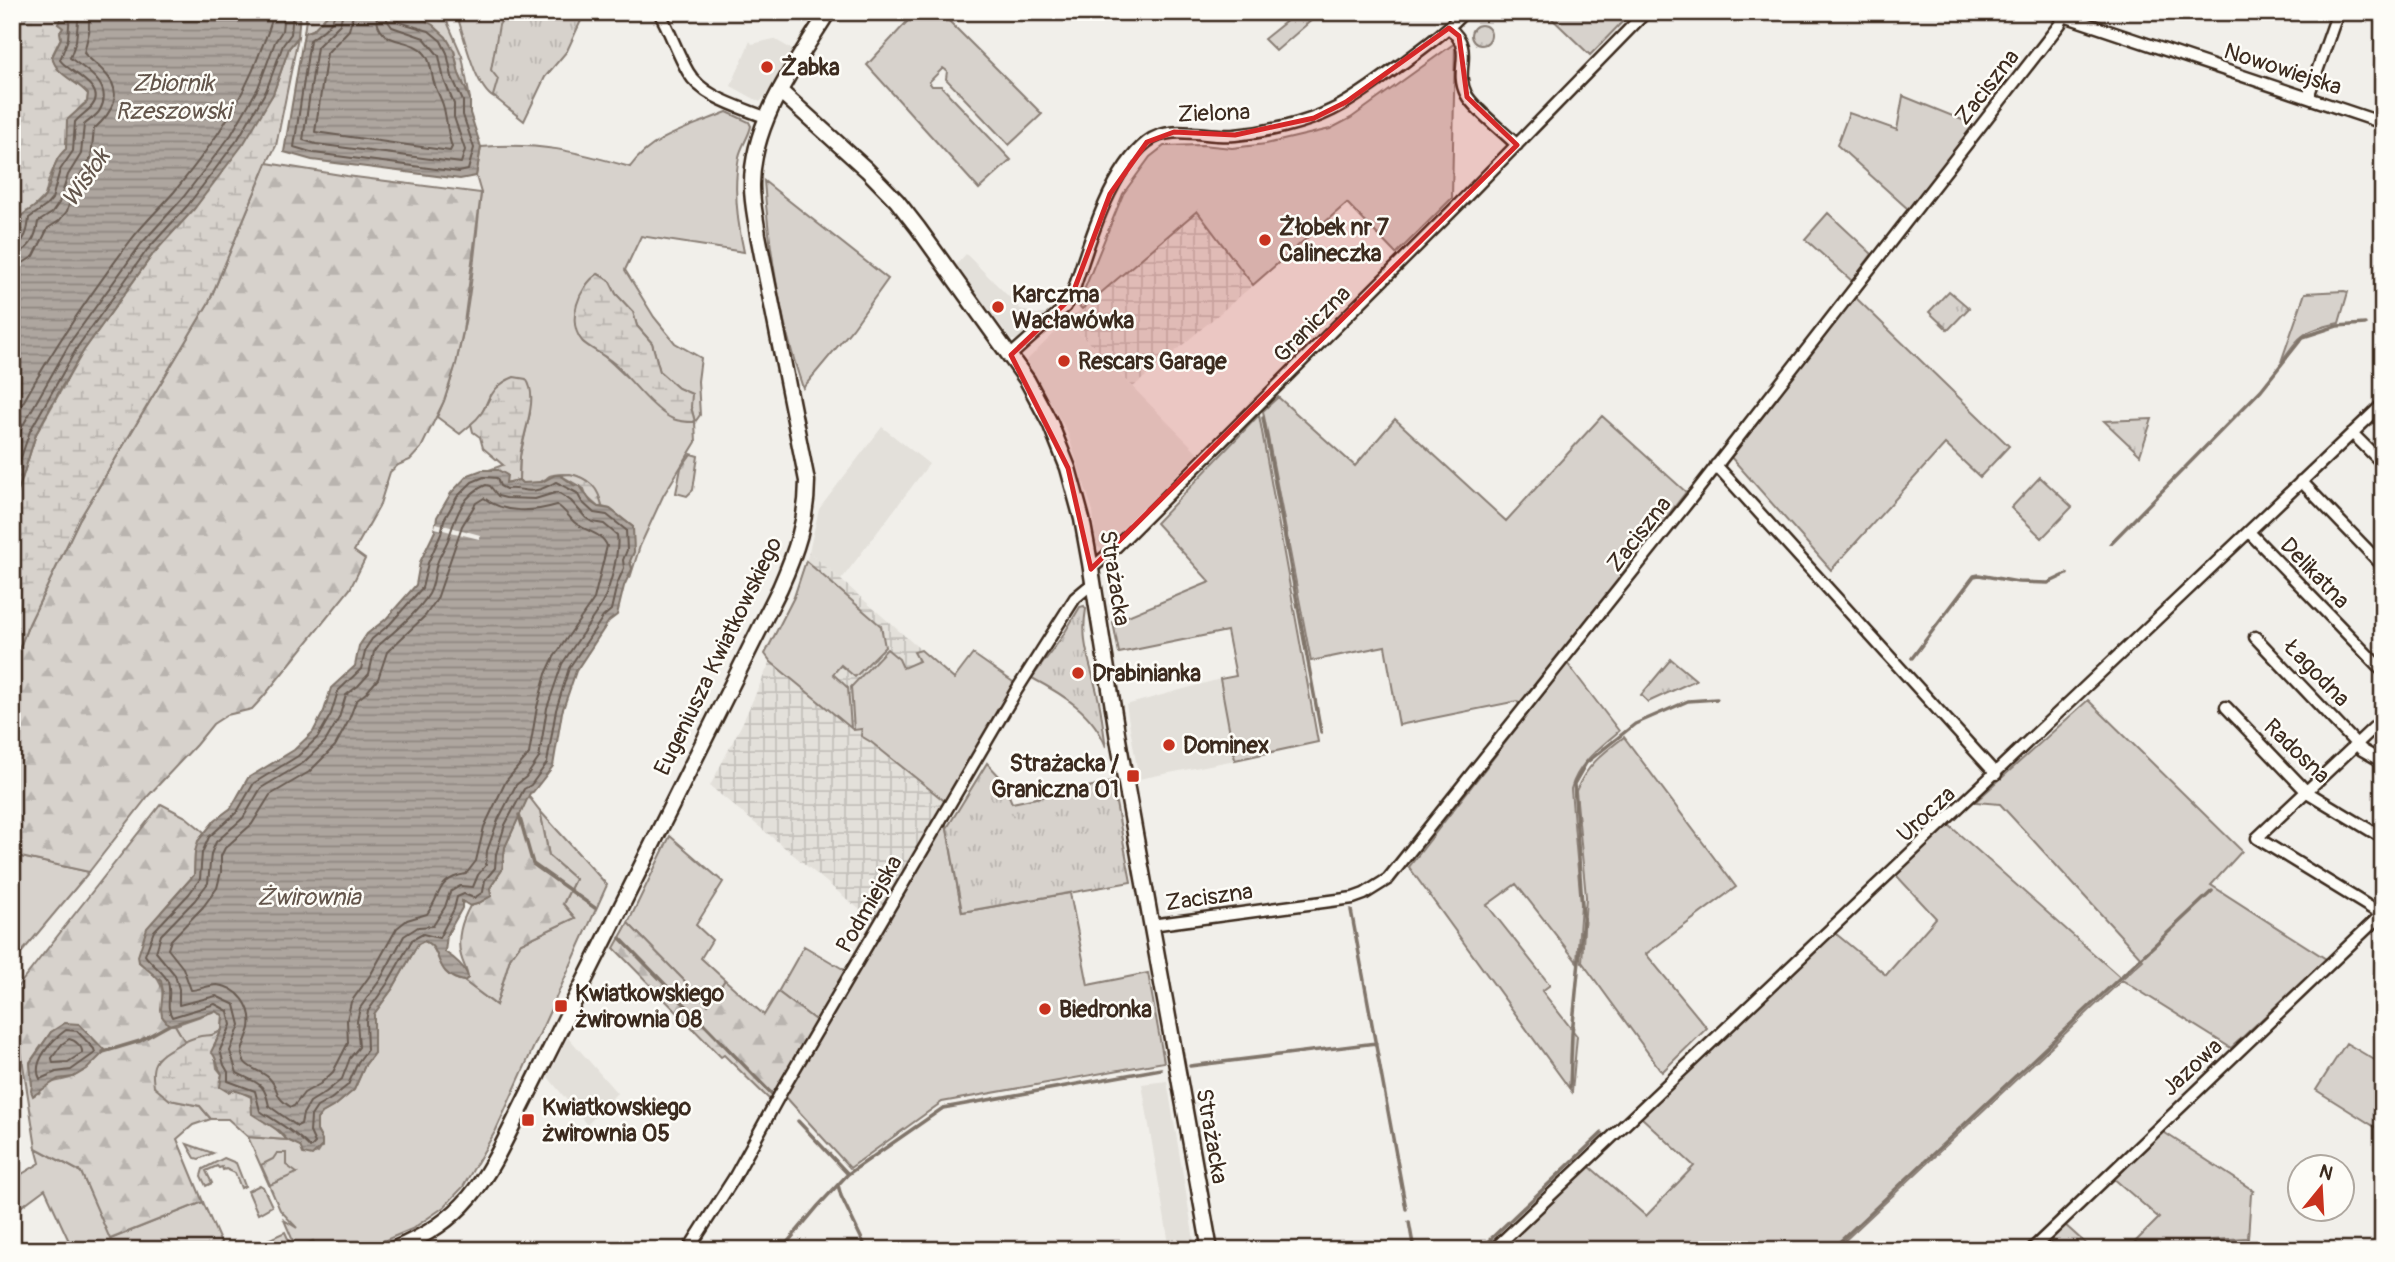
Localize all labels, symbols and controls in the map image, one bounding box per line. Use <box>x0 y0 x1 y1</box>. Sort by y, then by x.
street label: Nowowiejska <box>2220 36 2346 102</box>
street label: Zaciszna <box>1948 43 2026 131</box>
place label: Żabka <box>781 53 840 82</box>
marker: Żabka <box>759 59 775 75</box>
water label: Zbiornik Rzeszowski <box>115 69 234 126</box>
street label: Zielona <box>1177 97 1251 129</box>
water label: Wisłok <box>56 142 117 213</box>
place label: Żłobek nr 7 Calineczka <box>1279 213 1390 268</box>
marker: Żłobek nr 7 Calineczka <box>1257 232 1273 248</box>
street label: Graniczna <box>1267 279 1357 369</box>
place label: Karczma Wacławówka <box>1012 280 1135 335</box>
marker: Karczma Wacławówka <box>990 299 1006 315</box>
place label: Rescars Garage <box>1078 347 1227 376</box>
marker: Rescars Garage <box>1056 353 1072 369</box>
street label: Zaciszna <box>1600 490 1678 578</box>
street label: Strażacka <box>1093 528 1137 628</box>
street label: Delikatna <box>2274 531 2356 615</box>
street label: Eugeniusza Kwiatkowskiego <box>648 532 788 780</box>
street label: Łagodna <box>2276 632 2356 713</box>
place label: Drabinianka <box>1092 659 1201 688</box>
marker: Drabinianka <box>1070 665 1086 681</box>
street label: Radosna <box>2258 712 2336 790</box>
place label: Dominex <box>1183 731 1269 760</box>
marker: Dominex <box>1161 737 1177 753</box>
place label: Strażacka / Graniczna 01 <box>991 749 1120 804</box>
marker: Strażacka / Graniczna 01 <box>1125 768 1141 784</box>
street label: Urocza <box>1891 780 1961 848</box>
street label: Podmiejska <box>829 850 909 958</box>
street label: Zaciszna <box>1163 877 1255 917</box>
water label: Żwirownia <box>257 883 363 912</box>
place label: Kwiatkowskiego żwirownia 08 <box>575 979 725 1034</box>
place label: Biedronka <box>1059 995 1152 1024</box>
marker: Kwiatkowskiego żwirownia 08 <box>553 998 569 1014</box>
marker: Biedronka <box>1037 1001 1053 1017</box>
street label: Jazowa <box>2156 1032 2228 1102</box>
street label: Strażacka <box>1189 1086 1235 1186</box>
place label: Kwiatkowskiego żwirownia 05 <box>542 1093 692 1148</box>
marker: Kwiatkowskiego żwirownia 05 <box>520 1112 536 1128</box>
north arrow <box>2286 1154 2356 1224</box>
text: N <box>2316 1159 2336 1186</box>

